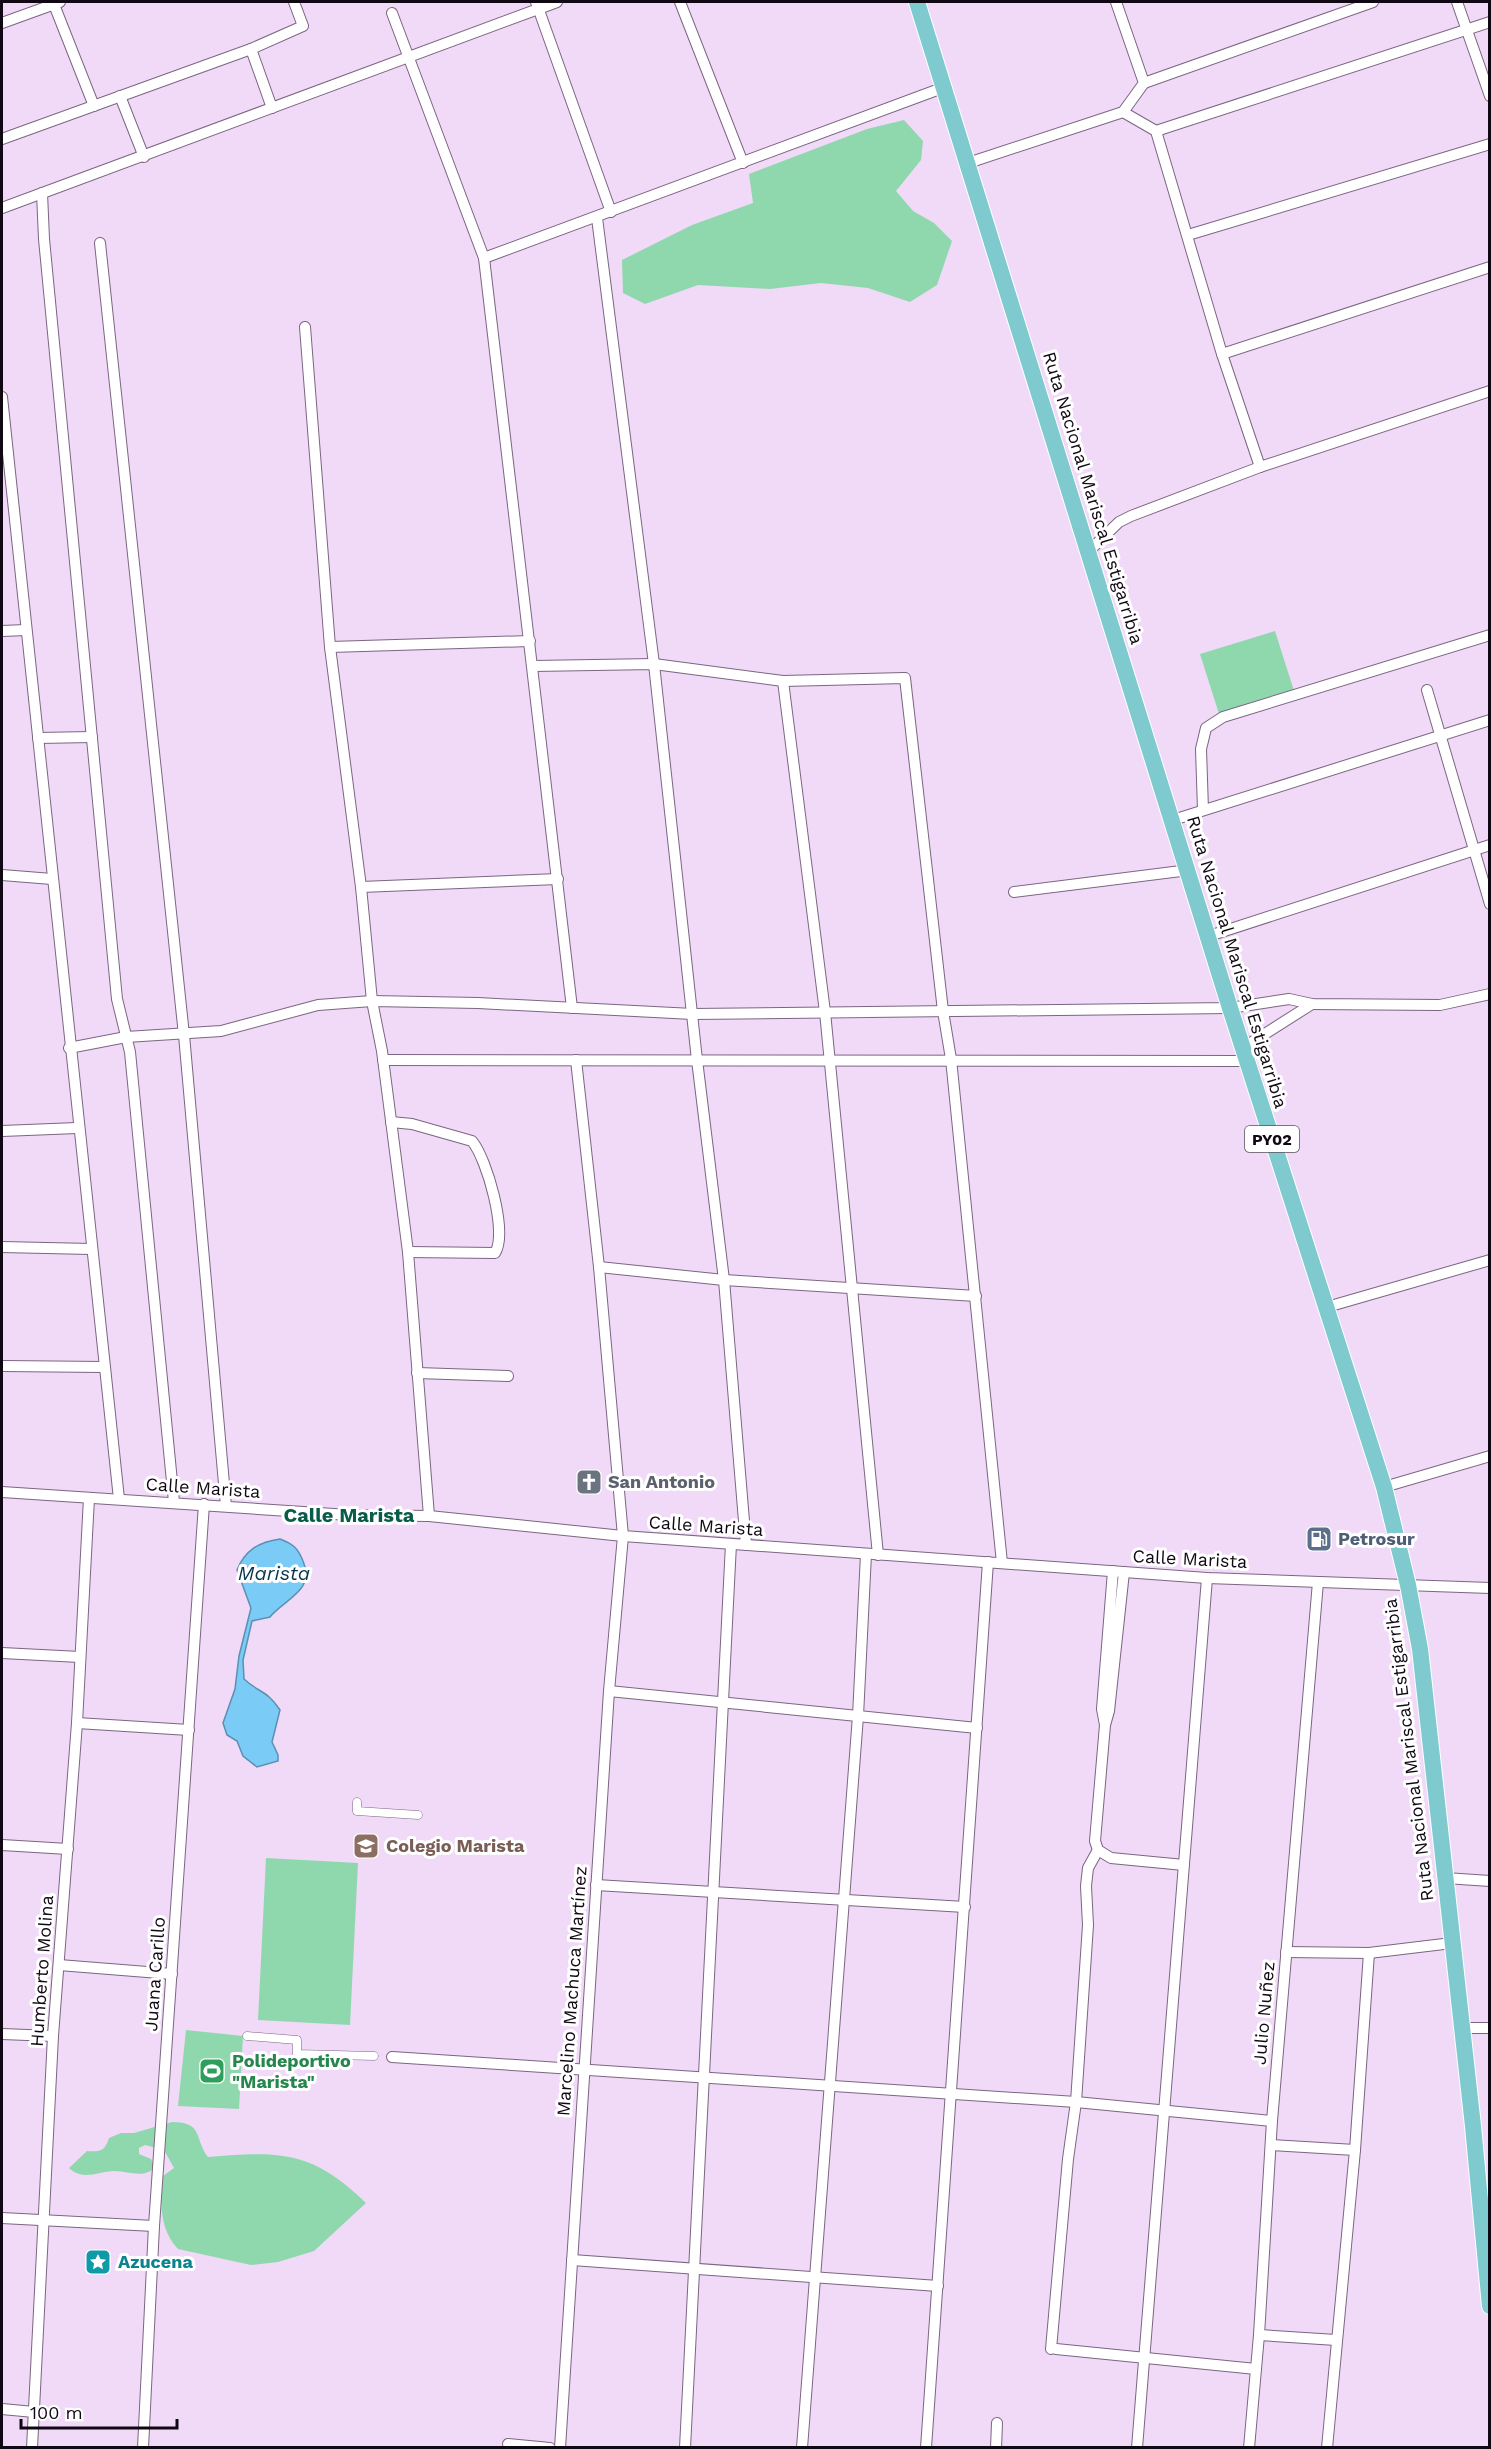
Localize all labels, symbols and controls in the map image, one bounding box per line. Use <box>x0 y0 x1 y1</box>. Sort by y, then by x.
street label: Ruta Nacional Mariscal Estigarribia <box>1039 349 1148 647</box>
street label: Ruta Nacional Mariscal Estigarribia <box>1183 813 1292 1111</box>
road number: PY02 <box>1245 1126 1299 1152</box>
church icon: San Antonio <box>574 1467 604 1497</box>
place label: San Antonio <box>608 1471 715 1492</box>
street label: Calle Marista <box>145 1473 261 1502</box>
district label: Calle Marista <box>284 1503 415 1527</box>
street label: Calle Marista <box>648 1511 764 1540</box>
fuel station icon: Petrosur <box>1304 1524 1334 1554</box>
place label: Petrosur <box>1338 1528 1415 1549</box>
street label: Calle Marista <box>1132 1545 1248 1572</box>
water label: Marista <box>238 1561 310 1585</box>
street label: Ruta Nacional Mariscal Estigarribia <box>1380 1598 1437 1903</box>
school or university icon: Colegio Marista <box>351 1831 381 1861</box>
place label: Colegio Marista <box>386 1835 525 1856</box>
street label: Marcelino Machuca Martínez <box>552 1865 591 2117</box>
street label: Humberto Molina <box>26 1894 57 2047</box>
street label: Juana Carillo <box>140 1916 169 2032</box>
street label: Julio Nuñez <box>1249 1960 1278 2066</box>
place label: Polideportivo "Marista" <box>232 2050 351 2092</box>
sports icon: Polideportivo "Marista" <box>197 2056 227 2086</box>
place icon: Azucena <box>83 2247 113 2277</box>
place label: Azucena <box>118 2251 193 2272</box>
scale bar <box>21 2392 177 2430</box>
text: 100 m <box>30 2402 83 2423</box>

